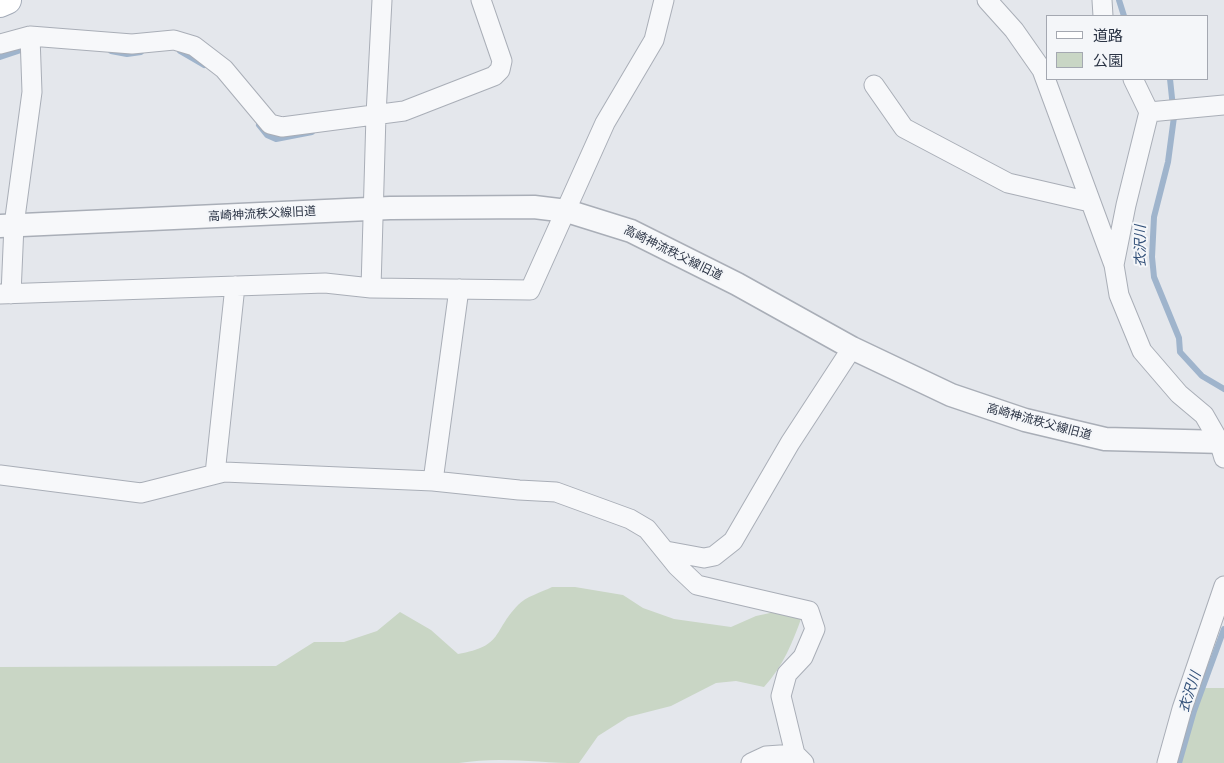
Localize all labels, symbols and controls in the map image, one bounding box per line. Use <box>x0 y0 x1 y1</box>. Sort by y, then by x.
legend <box>1046 15 1209 80</box>
text: 道路 <box>1093 26 1123 45</box>
text: 公園 <box>1093 51 1123 70</box>
street label: 高崎神流秩父線旧道 <box>208 204 316 224</box>
street label: 高崎神流秩父線旧道 <box>621 223 725 283</box>
water label: 衣沢川 <box>1133 225 1149 267</box>
street label: 高崎神流秩父線旧道 <box>985 401 1093 443</box>
water label: 衣沢川 <box>1176 669 1204 715</box>

